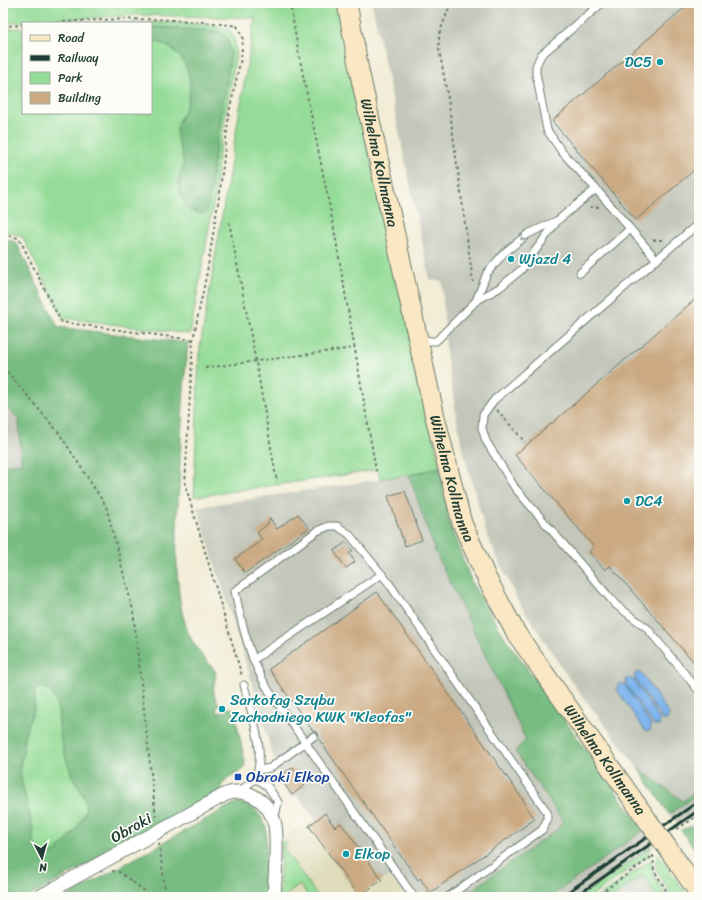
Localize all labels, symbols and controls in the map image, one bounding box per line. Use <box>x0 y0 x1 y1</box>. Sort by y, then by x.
legend <box>22 22 152 114</box>
text: Road <box>58 27 85 49</box>
text: Railway <box>58 47 99 69</box>
place label: DC5 <box>625 49 652 75</box>
marker: DC5 <box>655 57 665 67</box>
text: Park <box>58 67 83 89</box>
text: Building <box>58 87 101 109</box>
street label: Wilhelma Kollmanna <box>353 96 406 230</box>
one-way arrow <box>521 233 528 240</box>
place label: Wjazd 4 <box>519 246 571 272</box>
marker: Wjazd 4 <box>506 254 516 264</box>
street label: Wilhelma Kollmanna <box>422 412 482 547</box>
place label: DC4 <box>635 488 663 514</box>
marker: DC4 <box>622 496 632 506</box>
place label: Sarkofag Szybu Zachodniego KWK "Kleofas" <box>230 687 411 730</box>
street label: Wilhelma Kollmanna <box>557 699 653 821</box>
marker: Sarkofag Szybu Zachodniego KWK "Kleofas" <box>217 704 227 714</box>
place label: Obroki Elkop <box>246 764 330 790</box>
marker: Obroki Elkop <box>233 772 243 782</box>
street label: Obroki <box>106 806 157 850</box>
north arrow <box>22 838 62 878</box>
place label: Elkop <box>354 841 390 867</box>
marker: Elkop <box>341 849 351 859</box>
text: N <box>38 857 49 877</box>

